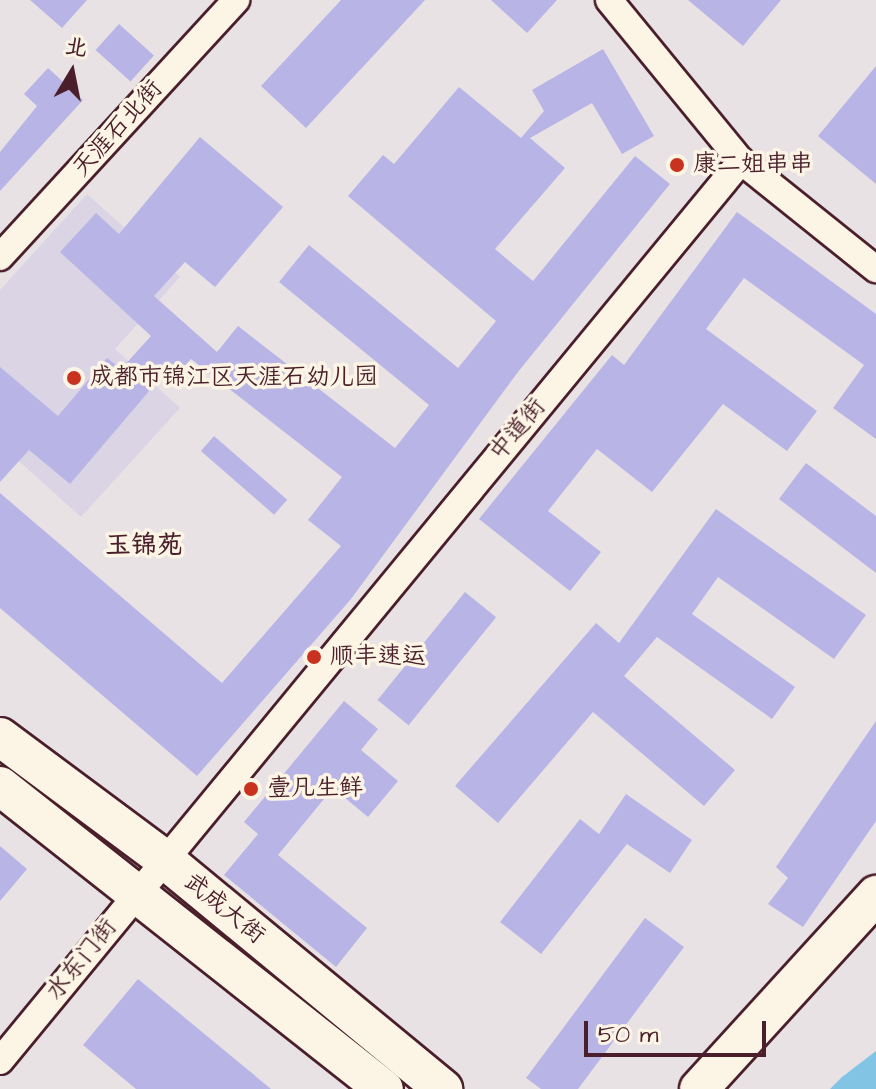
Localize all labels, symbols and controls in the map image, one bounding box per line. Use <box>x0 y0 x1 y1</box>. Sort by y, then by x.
text: 北 <box>63 31 90 65</box>
north arrow <box>32 32 112 112</box>
street label: 天涯石北街 <box>67 75 169 183</box>
place label: 康二姐串串 <box>693 151 813 179</box>
marker: 康二姐串串 <box>668 156 686 174</box>
place label: 成都市锦江区天涯石幼儿园 <box>90 364 378 392</box>
marker: 成都市锦江区天涯石幼儿园 <box>65 369 83 387</box>
street label: 中道街 <box>484 393 552 467</box>
district label: 玉锦苑 <box>105 530 183 562</box>
place label: 顺丰速运 <box>330 643 426 671</box>
marker: 顺丰速运 <box>305 648 323 666</box>
place label: 壹凡生鲜 <box>267 775 363 803</box>
marker: 壹凡生鲜 <box>242 780 260 798</box>
street label: 武成大街 <box>178 868 270 950</box>
street label: 水东门街 <box>41 914 123 1006</box>
scale bar <box>588 1005 770 1055</box>
text: 50 m <box>598 1018 658 1052</box>

